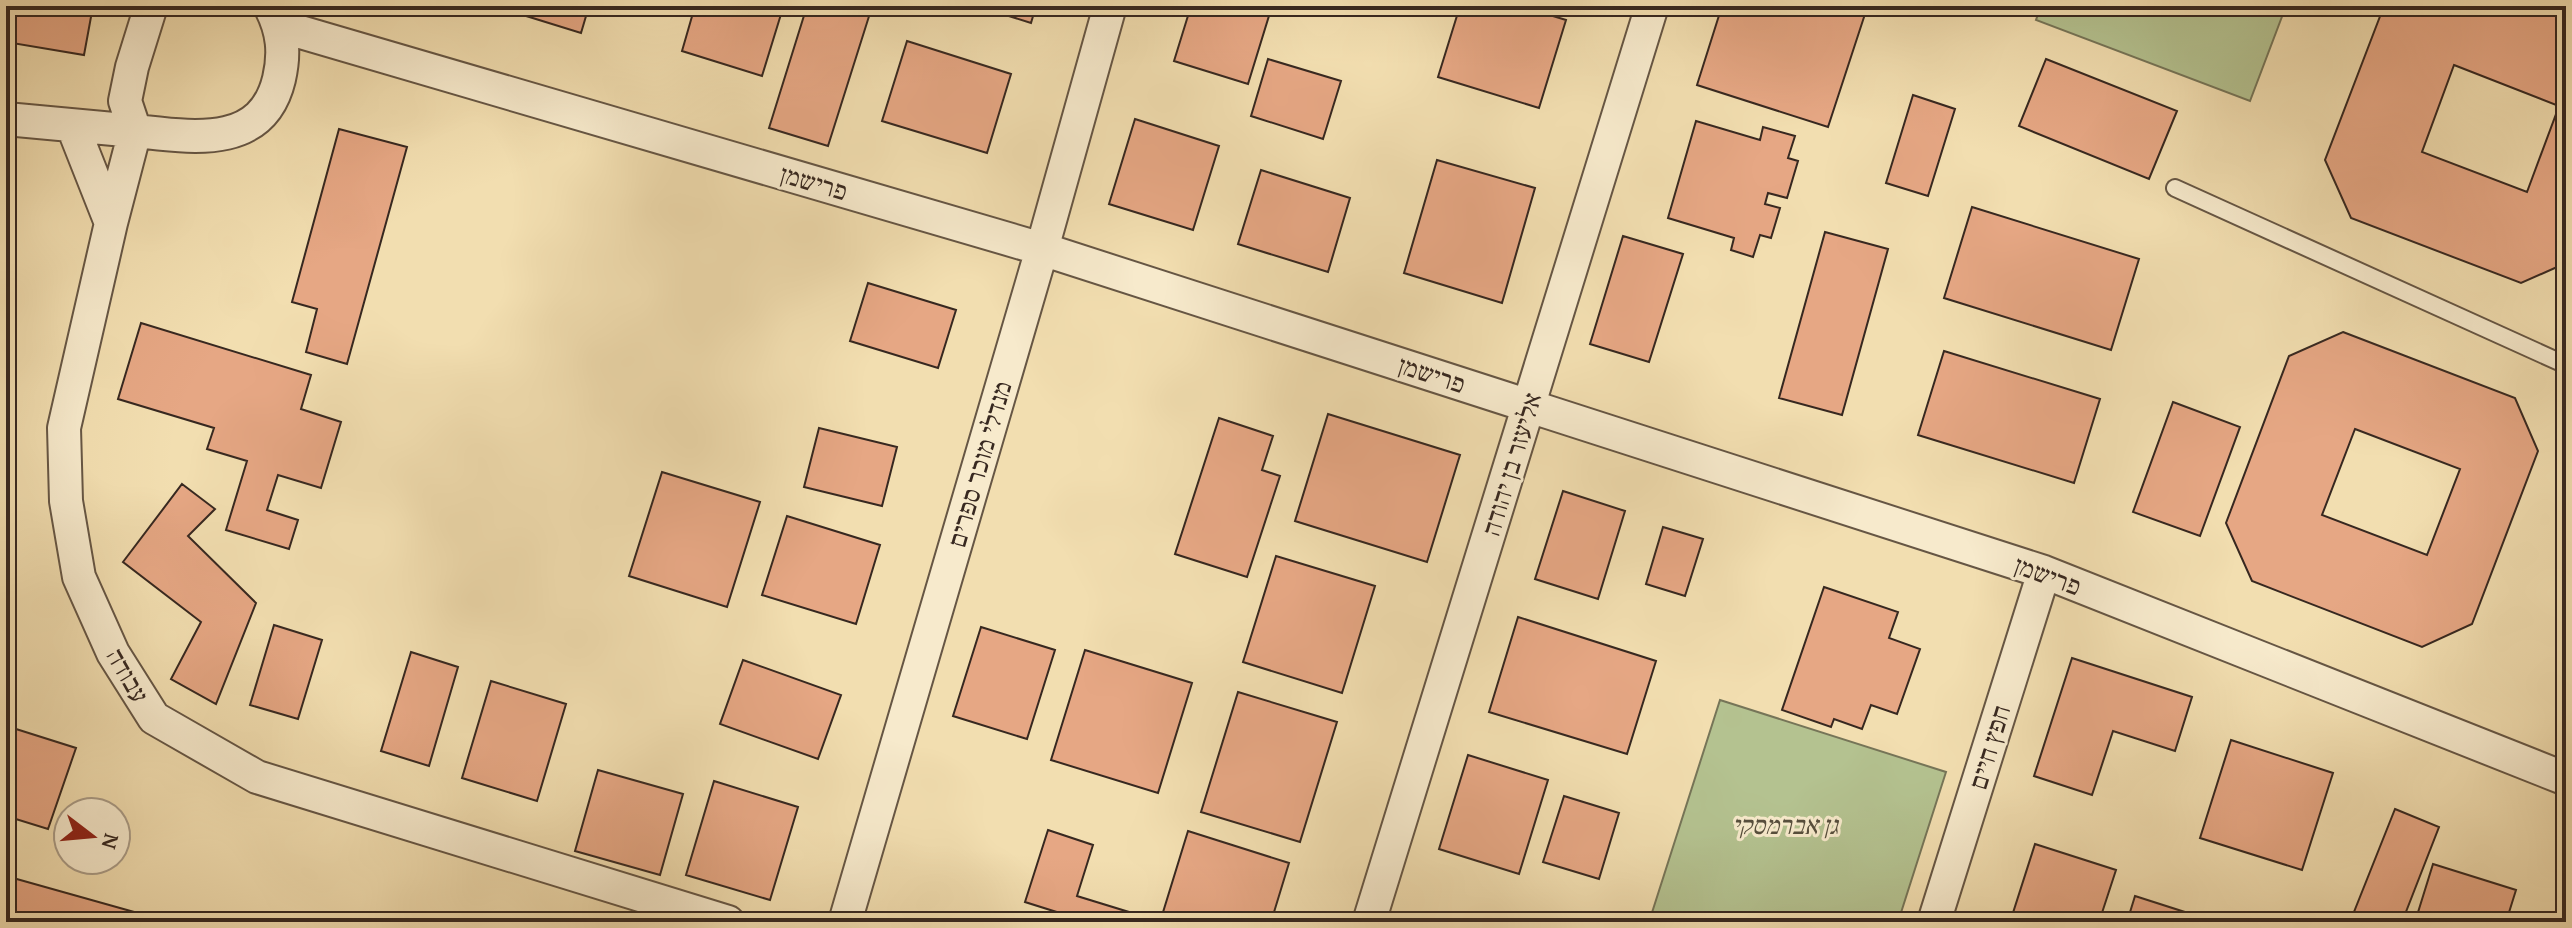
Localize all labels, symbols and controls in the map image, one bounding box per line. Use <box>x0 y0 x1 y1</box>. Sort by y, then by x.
street label: פרישמן <box>776 154 852 210</box>
street label: פרישמן <box>1393 345 1471 403</box>
street label: מנדלי מוכר ספרים <box>937 376 1021 552</box>
street label: אליעזר בן יהודה <box>1471 387 1551 541</box>
street label: פרישמן <box>2009 545 2087 605</box>
street label: עבודה <box>97 640 159 710</box>
street label: חפץ חיים <box>1958 700 2020 794</box>
north arrow <box>52 796 132 876</box>
park label: גן אברמסקי <box>1732 805 1839 844</box>
text: N <box>94 830 129 853</box>

